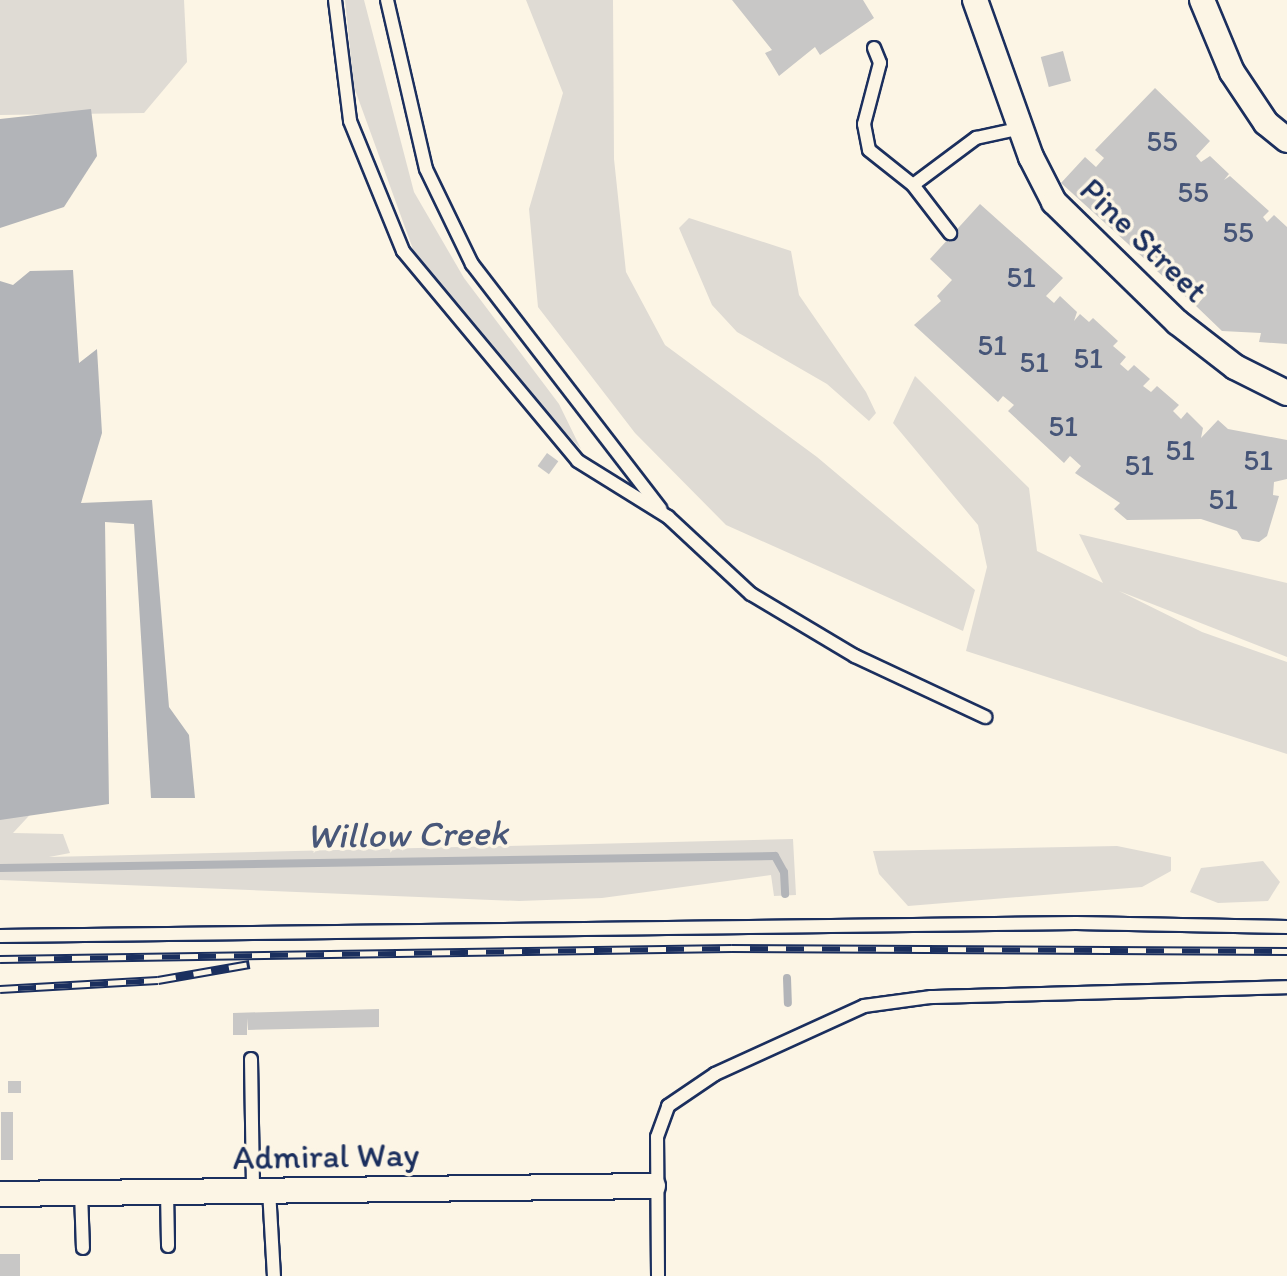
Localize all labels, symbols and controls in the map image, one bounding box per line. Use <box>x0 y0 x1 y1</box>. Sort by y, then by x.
house number: 55 <box>1146 123 1178 159</box>
street label: Pine Street <box>1072 169 1216 311</box>
house number: 55 <box>1177 174 1209 210</box>
house number: 55 <box>1222 214 1254 250</box>
house number: 51 <box>1006 259 1036 295</box>
house number: 51 <box>977 327 1007 363</box>
house number: 51 <box>1073 340 1103 376</box>
house number: 51 <box>1019 344 1049 380</box>
house number: 51 <box>1048 408 1078 444</box>
house number: 51 <box>1165 432 1195 468</box>
house number: 51 <box>1243 442 1273 478</box>
house number: 51 <box>1124 447 1154 483</box>
house number: 51 <box>1208 481 1238 517</box>
water label: Willow Creek <box>306 811 508 857</box>
street label: Admiral Way <box>233 1134 419 1178</box>

